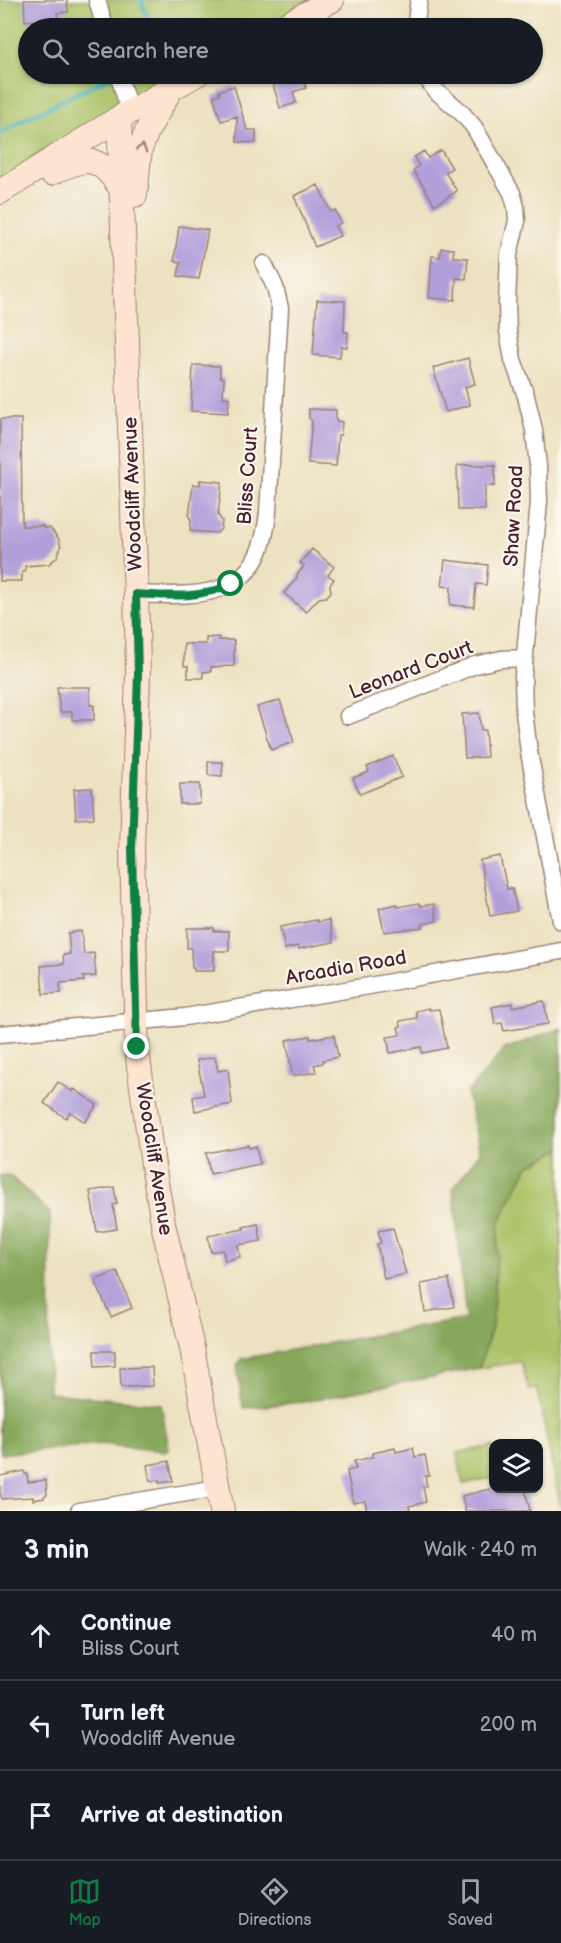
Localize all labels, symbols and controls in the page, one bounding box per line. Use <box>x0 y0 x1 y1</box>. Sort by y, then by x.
search box <box>18 18 543 84</box>
icon: search <box>39 35 72 68</box>
text: Search here <box>87 38 209 65</box>
one-way arrow <box>134 143 147 153</box>
street label: Woodcliff Avenue <box>118 416 148 572</box>
street label: Bliss Court <box>233 426 263 526</box>
street label: Shaw Road <box>499 465 529 567</box>
route start <box>217 570 243 596</box>
street label: Leonard Court <box>346 635 476 705</box>
street label: Arcadia Road <box>284 946 408 990</box>
route end <box>123 1033 149 1059</box>
street label: Woodcliff Avenue <box>130 1081 178 1237</box>
map controls <box>489 1439 543 1493</box>
button: layers <box>489 1439 543 1493</box>
text: 3 min <box>24 1535 89 1566</box>
text: Walk · 240 m <box>424 1538 537 1562</box>
text: Continue <box>81 1610 171 1637</box>
icon: ahead <box>24 1619 57 1652</box>
text: 40 m <box>491 1623 537 1647</box>
text: Bliss Court <box>81 1637 179 1661</box>
text: Turn left <box>81 1700 165 1727</box>
icon: left <box>24 1709 57 1742</box>
text: 200 m <box>480 1713 537 1737</box>
text: Woodcliff Avenue <box>81 1727 235 1751</box>
icon: arrive <box>24 1799 57 1832</box>
text: Arrive at destination <box>81 1802 283 1829</box>
tab: Map <box>68 1875 101 1930</box>
tab: Directions <box>238 1875 311 1930</box>
tab: Saved <box>448 1875 493 1930</box>

